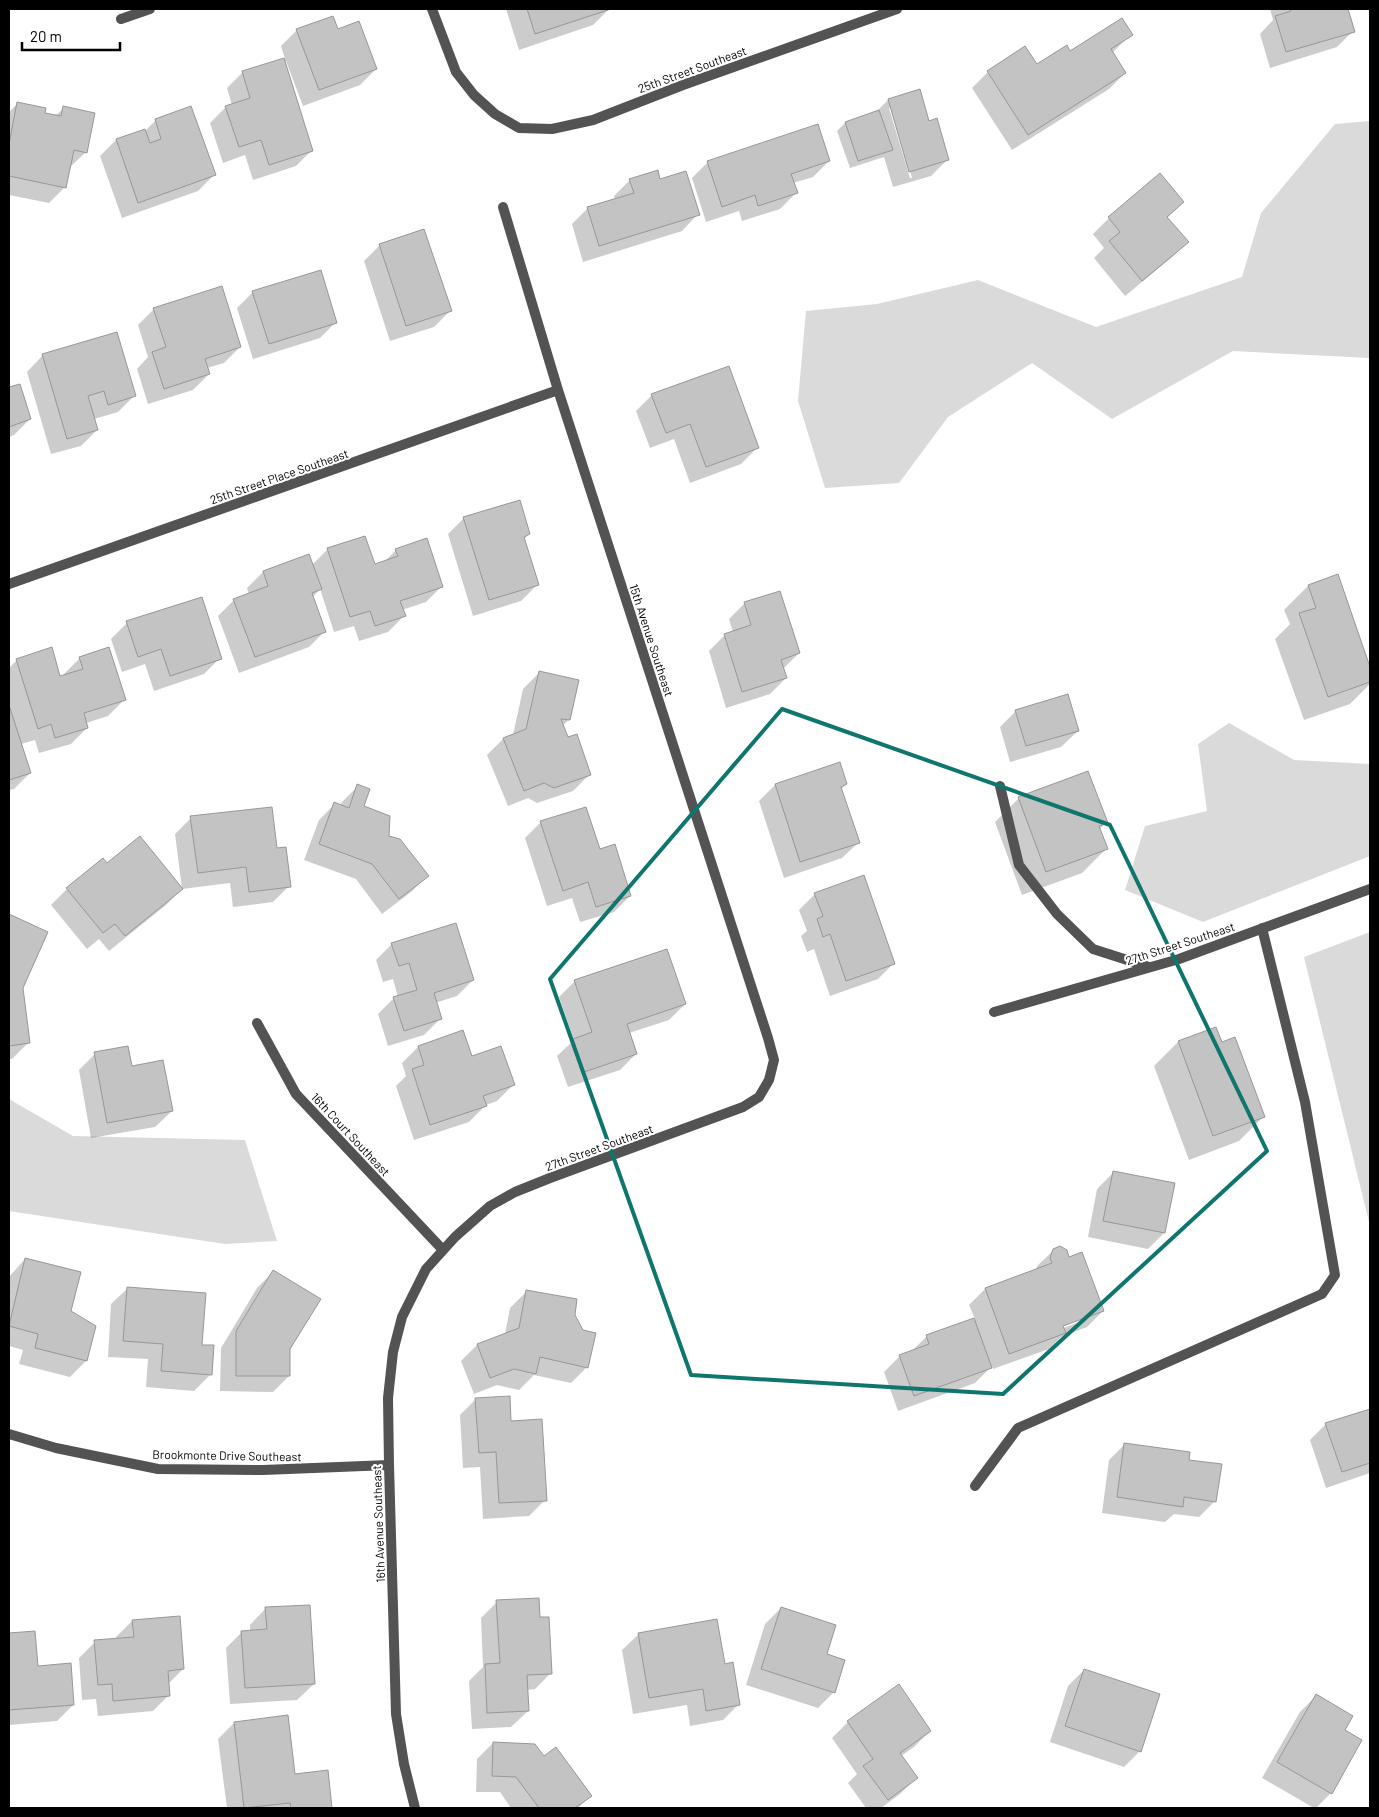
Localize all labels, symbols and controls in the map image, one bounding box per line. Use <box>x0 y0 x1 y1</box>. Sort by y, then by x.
scale bar <box>22 20 120 52</box>
text: 20 m <box>30 27 62 45</box>
street label: 25th Street Southeast <box>636 43 748 95</box>
street label: 25th Street Place Southeast <box>208 446 350 506</box>
street label: 15th Avenue Southeast <box>627 582 677 698</box>
street label: 27th Street Southeast <box>1124 919 1236 967</box>
street label: 16th Court Southeast <box>309 1090 393 1178</box>
street label: 27th Street Southeast <box>543 1121 655 1173</box>
street label: Brookmonte Drive Southeast <box>152 1447 302 1463</box>
street label: 16th Avenue Southeast <box>369 1465 387 1583</box>

